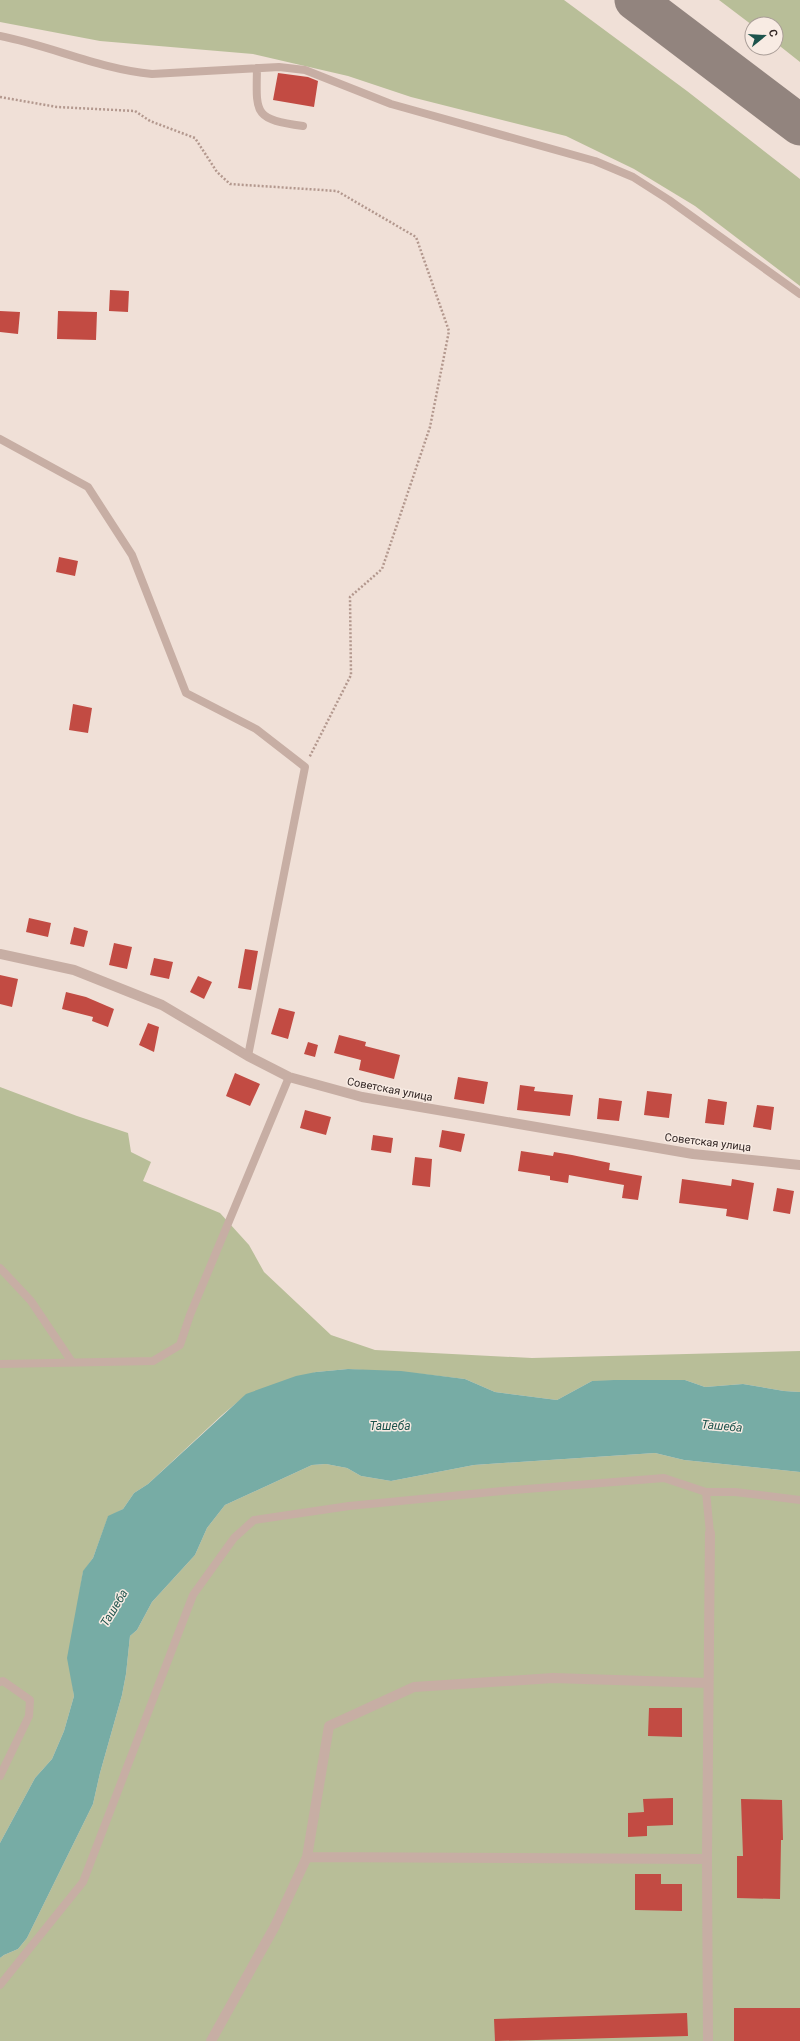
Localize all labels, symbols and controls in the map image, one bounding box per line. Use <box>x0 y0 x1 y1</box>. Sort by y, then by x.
north arrow <box>744 16 784 56</box>
text: С <box>766 28 780 38</box>
street label: Советская улица <box>346 1075 434 1104</box>
street label: Советская улица <box>664 1131 752 1154</box>
water label: Ташеба <box>701 1417 743 1435</box>
water label: Ташеба <box>370 1419 410 1433</box>
water label: Ташеба <box>97 1587 131 1629</box>

